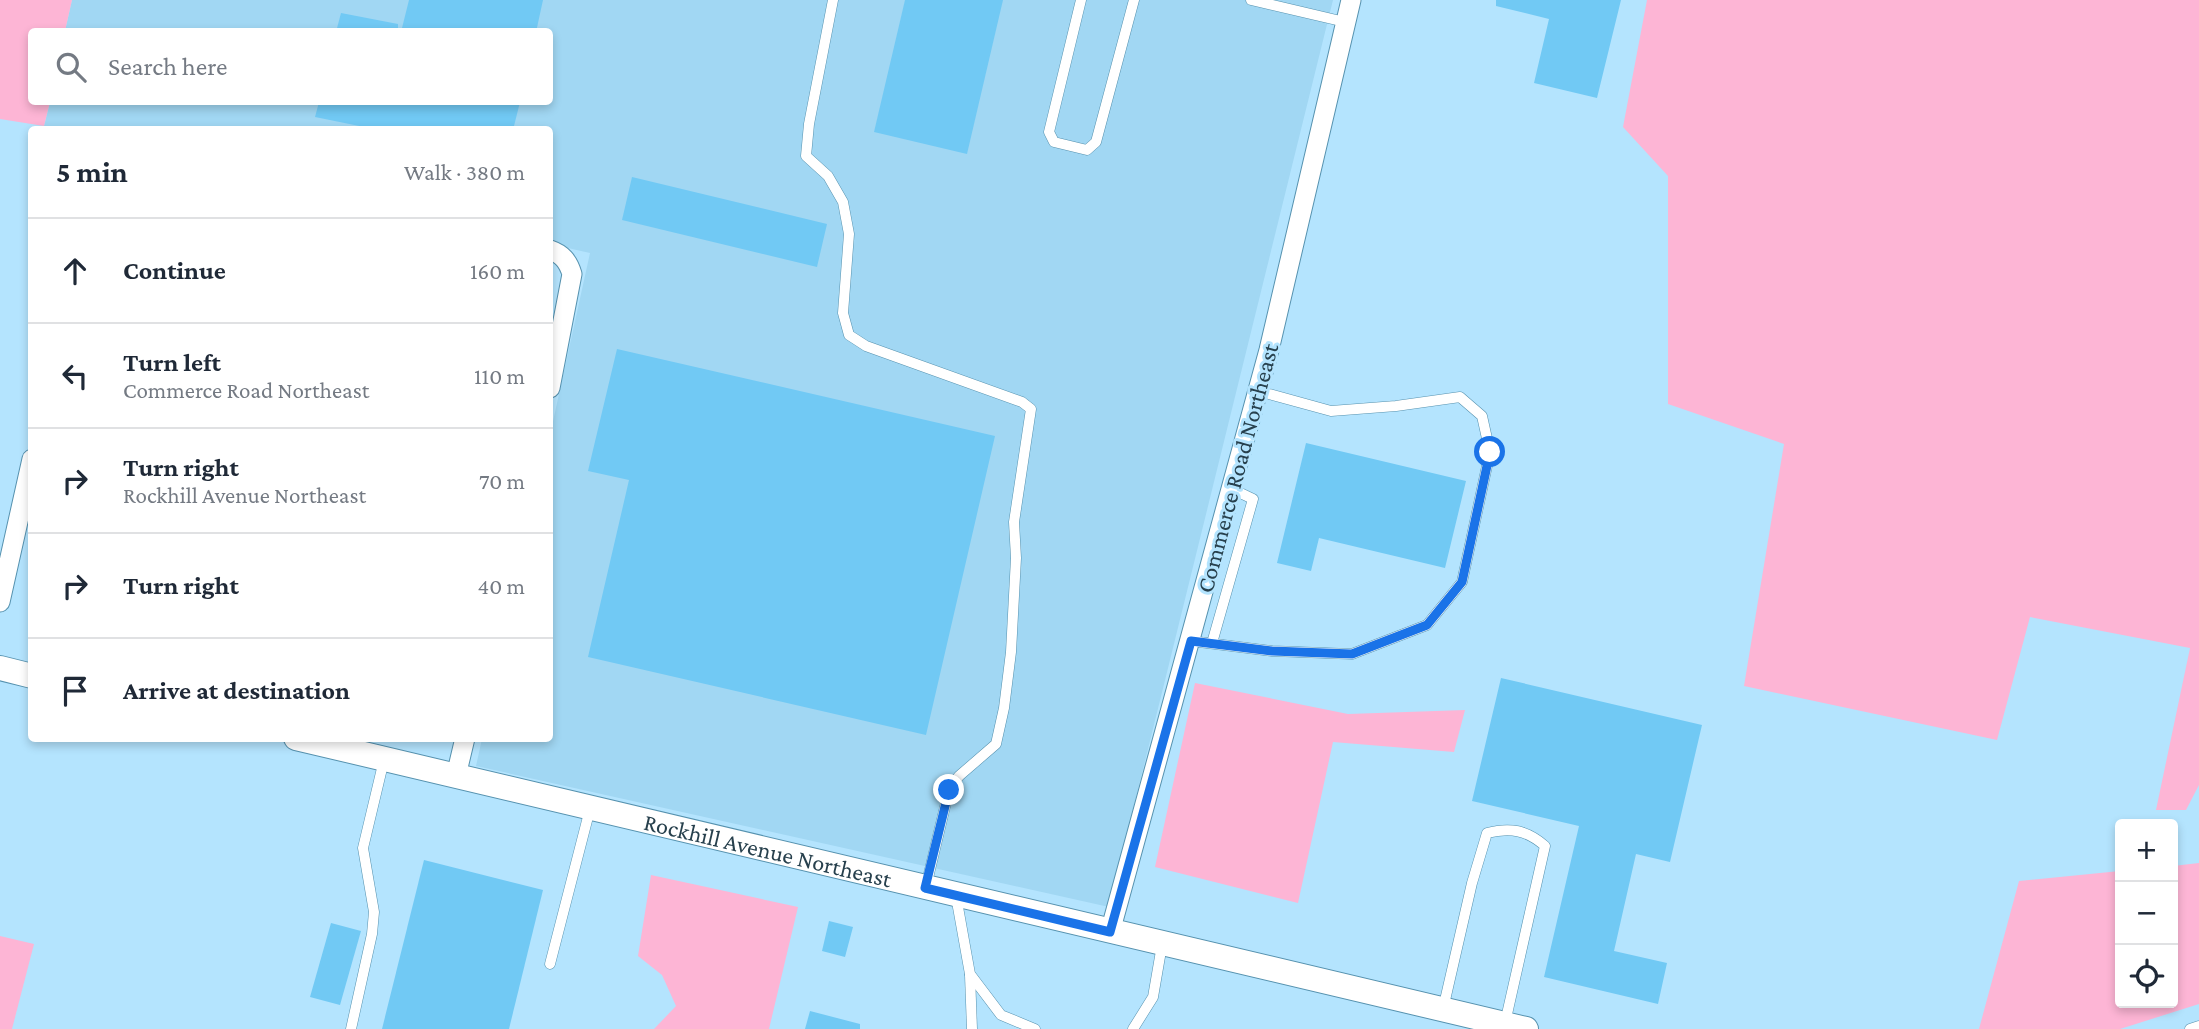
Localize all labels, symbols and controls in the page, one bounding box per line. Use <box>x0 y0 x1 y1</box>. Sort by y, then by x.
search box <box>28 28 553 105</box>
icon: search <box>52 48 90 86</box>
text: Search here <box>108 52 227 81</box>
text: 5 min <box>56 155 128 188</box>
text: Walk · 380 m <box>404 159 525 185</box>
icon: ahead <box>56 252 94 290</box>
text: Continue <box>123 256 226 285</box>
text: 160 m <box>470 258 525 284</box>
street label: Commerce Road Northeast <box>1191 339 1284 596</box>
text: Turn left <box>123 348 221 377</box>
icon: left <box>56 357 94 395</box>
text: 110 m <box>474 363 525 389</box>
text: Commerce Road Northeast <box>123 377 369 403</box>
route start <box>1474 436 1505 467</box>
text: Turn right <box>123 453 239 482</box>
icon: right <box>56 462 94 500</box>
text: 70 m <box>479 468 525 494</box>
text: Rockhill Avenue Northeast <box>123 482 366 508</box>
icon: right <box>56 567 94 605</box>
text: Turn right <box>123 571 239 600</box>
text: 40 m <box>477 573 525 599</box>
icon: arrive <box>56 672 94 710</box>
text: Arrive at destination <box>123 676 350 705</box>
route end <box>933 774 964 805</box>
street label: Rockhill Avenue Northeast <box>641 807 896 892</box>
map controls <box>2115 819 2178 1008</box>
button: + <box>2115 819 2178 882</box>
button: − <box>2115 882 2178 945</box>
button: locate <box>2115 945 2178 1008</box>

